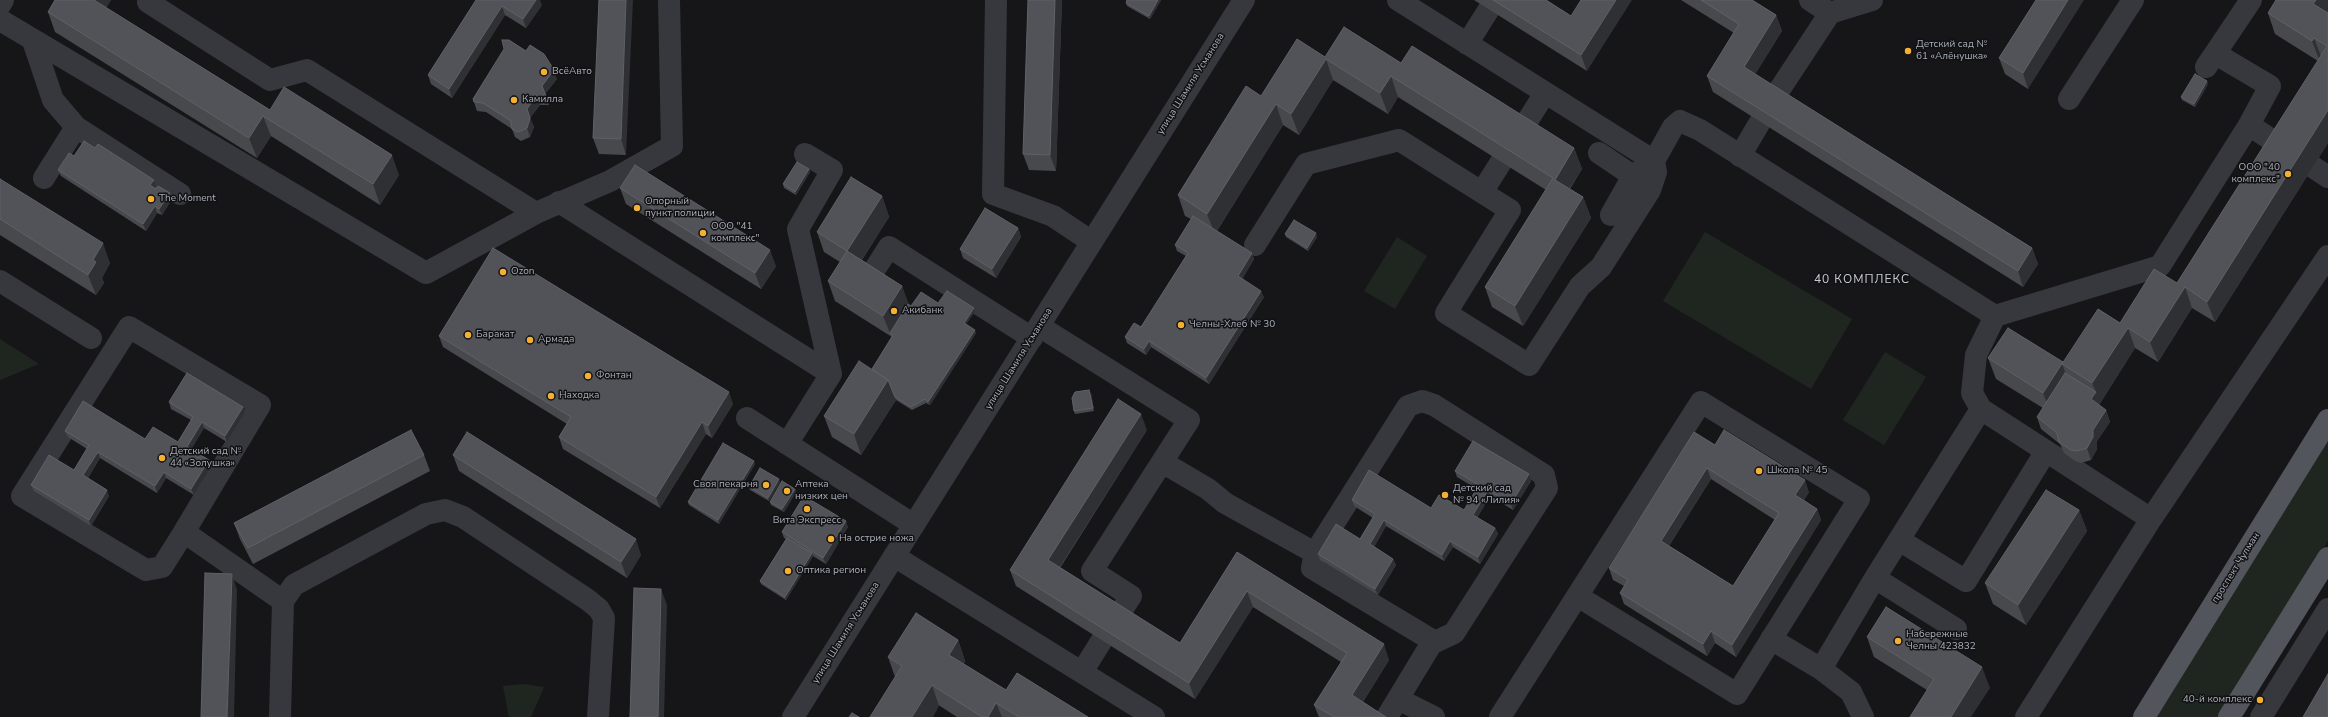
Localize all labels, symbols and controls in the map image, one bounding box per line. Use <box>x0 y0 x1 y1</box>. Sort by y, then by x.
street label: улица Шамиля Усманова <box>1155 31 1227 137</box>
place label: Детский сад № 61 «Алёнушка» <box>1916 39 1988 62</box>
marker: Детский сад № 61 «Алёнушка» <box>1903 46 1913 56</box>
place label: ВсёАвто <box>552 66 592 78</box>
marker: ВсёАвто <box>539 67 549 77</box>
place label: Камилла <box>522 94 563 106</box>
marker: Камилла <box>509 95 519 105</box>
place label: ООО "40 комплекс" <box>2232 162 2280 186</box>
marker: ООО "40 комплекс" <box>2283 169 2293 179</box>
place label: The Moment <box>159 193 216 205</box>
marker: The Moment <box>146 194 156 204</box>
place label: Опорный пункт полиции <box>645 196 715 220</box>
marker: Опорный пункт полиции <box>632 203 642 213</box>
place label: ООО "41 комплекс" <box>711 221 759 244</box>
marker: ООО "41 комплекс" <box>698 228 708 238</box>
place label: Ozon <box>511 266 534 278</box>
marker: Ozon <box>498 267 508 277</box>
district label: 40 КОМПЛЕКС <box>1814 273 1910 287</box>
place label: Акибанк <box>902 305 943 317</box>
marker: Акибанк <box>889 306 899 316</box>
street label: улица Шамиля Усманова <box>983 306 1055 412</box>
place label: Челны-Хлеб № 30 <box>1189 319 1275 331</box>
marker: Челны-Хлеб № 30 <box>1176 320 1186 330</box>
place label: Баракат <box>476 329 514 341</box>
marker: Баракат <box>463 330 473 340</box>
place label: Армада <box>538 334 575 346</box>
marker: Армада <box>525 335 535 345</box>
place label: Фонтан <box>596 370 632 382</box>
marker: Фонтан <box>583 371 593 381</box>
place label: Находка <box>559 390 599 402</box>
marker: Находка <box>546 391 556 401</box>
place label: Детский сад № 44 «Золушка» <box>170 446 241 470</box>
marker: Детский сад № 44 «Золушка» <box>157 453 167 463</box>
place label: Школа № 45 <box>1767 465 1827 477</box>
marker: Школа № 45 <box>1754 466 1764 476</box>
place label: Своя пекарня <box>693 479 758 491</box>
place label: Аптека низких цен <box>795 479 848 502</box>
marker: Своя пекарня <box>761 480 771 490</box>
place label: Детский сад № 94 «Лилия» <box>1453 483 1520 506</box>
marker: Аптека низких цен <box>782 486 792 496</box>
marker: Детский сад № 94 «Лилия» <box>1440 490 1450 500</box>
marker: Вита Экспресс <box>802 504 812 514</box>
place label: Вита Экспресс <box>773 515 841 527</box>
street label: проспект Чулман <box>2209 530 2263 606</box>
place label: На острие ножа <box>839 533 914 545</box>
marker: На острие ножа <box>826 534 836 544</box>
place label: Оптика регион <box>796 565 866 577</box>
marker: Оптика регион <box>783 566 793 576</box>
street label: улица Шамиля Усманова <box>810 580 882 686</box>
place label: Набережные Челны 423832 <box>1906 629 1976 652</box>
marker: Набережные Челны 423832 <box>1893 636 1903 646</box>
place label: 40-й комплекс <box>2183 694 2252 706</box>
marker: 40-й комплекс <box>2255 695 2265 705</box>

